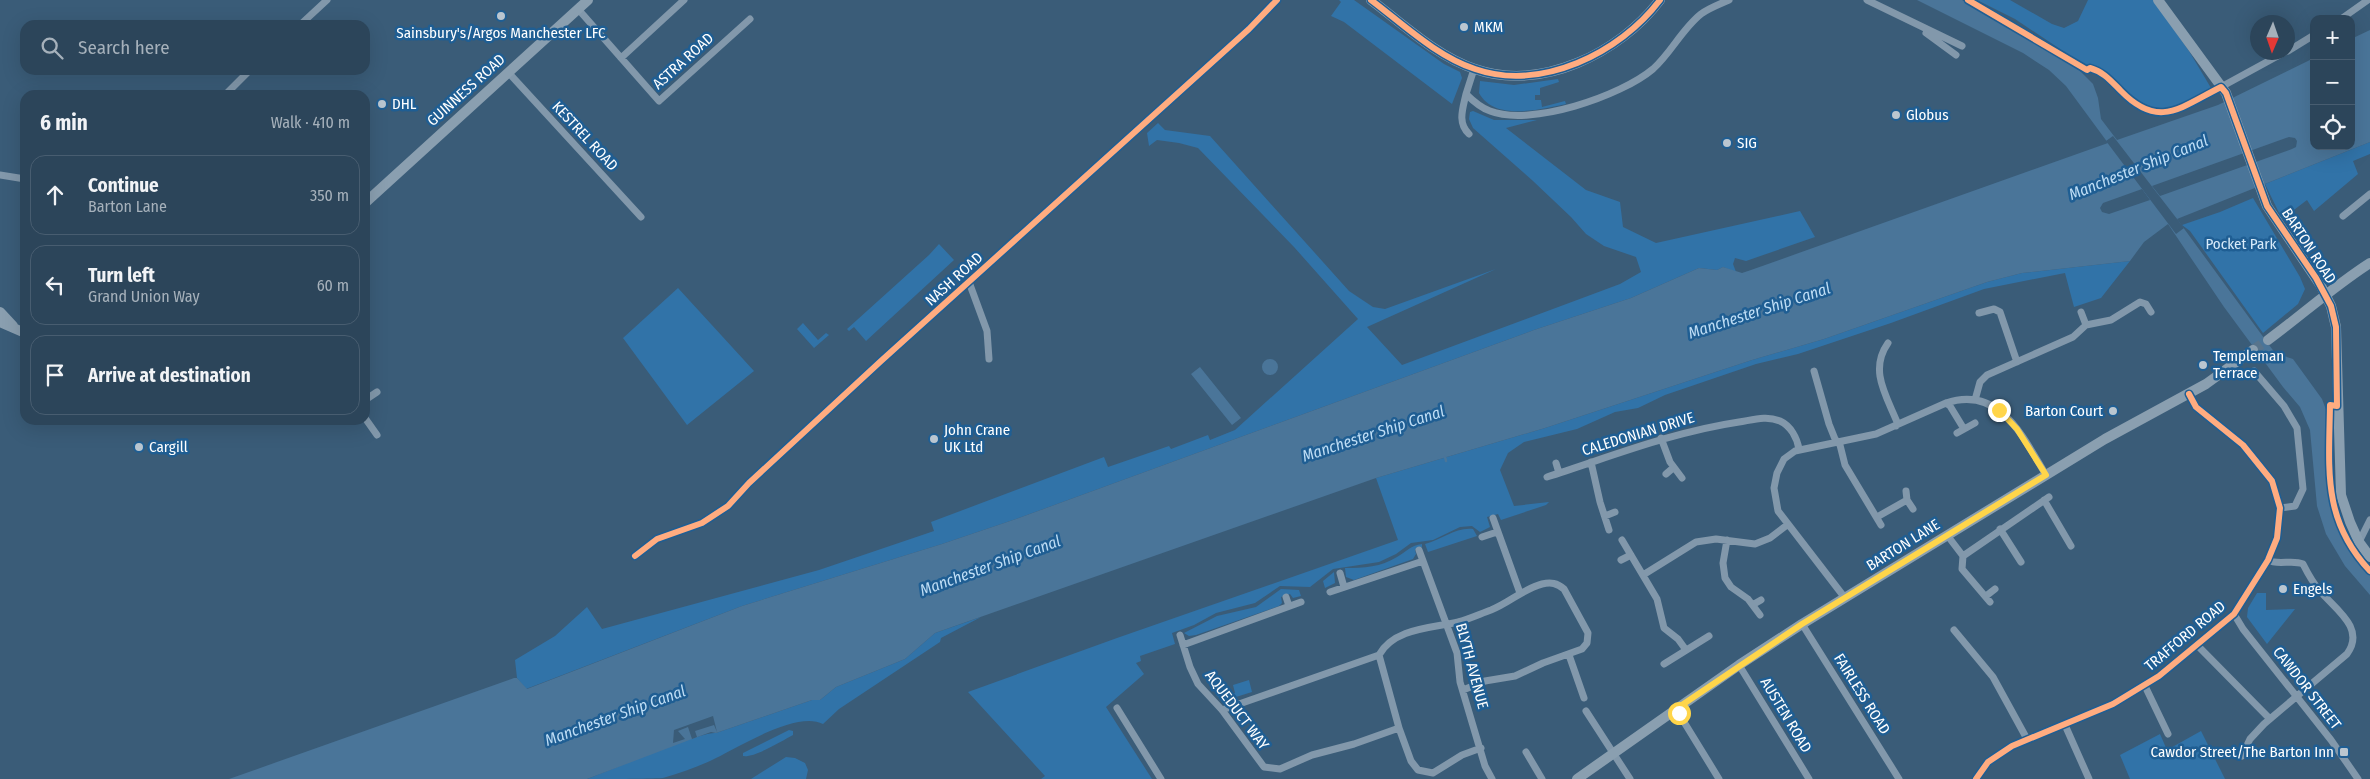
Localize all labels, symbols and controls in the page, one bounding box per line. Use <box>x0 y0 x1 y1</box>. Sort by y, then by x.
marker: Sainsbury's/Argos Manchester LFC <box>495 10 507 22</box>
north arrow <box>2250 15 2295 60</box>
map controls <box>2310 15 2355 150</box>
button: + <box>2310 15 2355 60</box>
place label: MKM <box>1474 18 1503 36</box>
search box <box>20 20 370 75</box>
marker: MKM <box>1458 21 1470 33</box>
place label: Sainsbury's/Argos Manchester LFC <box>396 24 606 42</box>
street label: ASTRA ROAD <box>649 29 717 93</box>
icon: search <box>38 34 66 62</box>
text: Search here <box>78 36 170 59</box>
street label: GUINNESS ROAD <box>423 50 509 130</box>
button: − <box>2310 60 2355 105</box>
place label: DHL <box>392 95 417 113</box>
marker: DHL <box>376 98 388 110</box>
street label: KESTREL ROAD <box>548 98 622 174</box>
button: locate <box>2310 105 2355 150</box>
place label: Globus <box>1906 106 1949 124</box>
marker: Globus <box>1890 109 1902 121</box>
text: 6 min <box>40 110 88 136</box>
text: Walk · 410 m <box>271 113 350 132</box>
water label: Manchester Ship Canal <box>2066 131 2211 204</box>
place label: SIG <box>1737 134 1757 152</box>
marker: SIG <box>1721 137 1733 149</box>
text: Continue <box>88 174 159 197</box>
icon: ahead <box>41 181 69 209</box>
text: 350 m <box>310 186 349 205</box>
text: Barton Lane <box>88 197 167 216</box>
street label: BARTON ROAD <box>2278 205 2340 287</box>
park label: Pocket Park <box>2205 235 2277 253</box>
street label: NASH ROAD <box>922 249 986 309</box>
text: Turn left <box>88 264 155 287</box>
icon: left <box>41 271 69 299</box>
text: 60 m <box>317 276 349 295</box>
water label: Manchester Ship Canal <box>1686 279 1833 342</box>
text: Grand Union Way <box>88 287 200 306</box>
place label: Templeman Terrace <box>2213 347 2284 382</box>
marker: Templeman Terrace <box>2197 359 2209 371</box>
icon: arrive <box>41 361 69 389</box>
text: Arrive at destination <box>88 364 251 387</box>
route end <box>1988 399 2011 422</box>
water label: Manchester Ship Canal <box>1300 402 1447 465</box>
place label: Barton Court <box>2025 402 2103 420</box>
marker: Barton Court <box>2107 405 2119 417</box>
street label: CALEDONIAN DRIVE <box>1580 408 1696 460</box>
place label: John Crane UK Ltd <box>944 421 1010 456</box>
marker: John Crane UK Ltd <box>928 433 940 445</box>
place label: Cargill <box>149 438 188 456</box>
marker: Cargill <box>133 441 145 453</box>
street label: BARTON LANE <box>1863 515 1943 575</box>
water label: Manchester Ship Canal <box>917 531 1063 600</box>
place label: Engels <box>2293 580 2332 598</box>
marker: Engels <box>2277 583 2289 595</box>
street label: TRAFFORD ROAD <box>2141 597 2229 675</box>
street label: BLYTH AVENUE <box>1452 621 1492 711</box>
street label: CAWDOR STREET <box>2269 643 2345 733</box>
street label: FAIRLESS ROAD <box>1830 650 1894 738</box>
street label: AQUEDUCT WAY <box>1201 667 1273 754</box>
street label: AUSTEN ROAD <box>1757 674 1815 756</box>
water label: Manchester Ship Canal <box>542 681 688 750</box>
route start <box>1668 702 1691 725</box>
place label: Cawdor Street/The Barton Inn <box>2151 743 2334 761</box>
marker: Cawdor Street/The Barton Inn <box>2338 746 2350 758</box>

